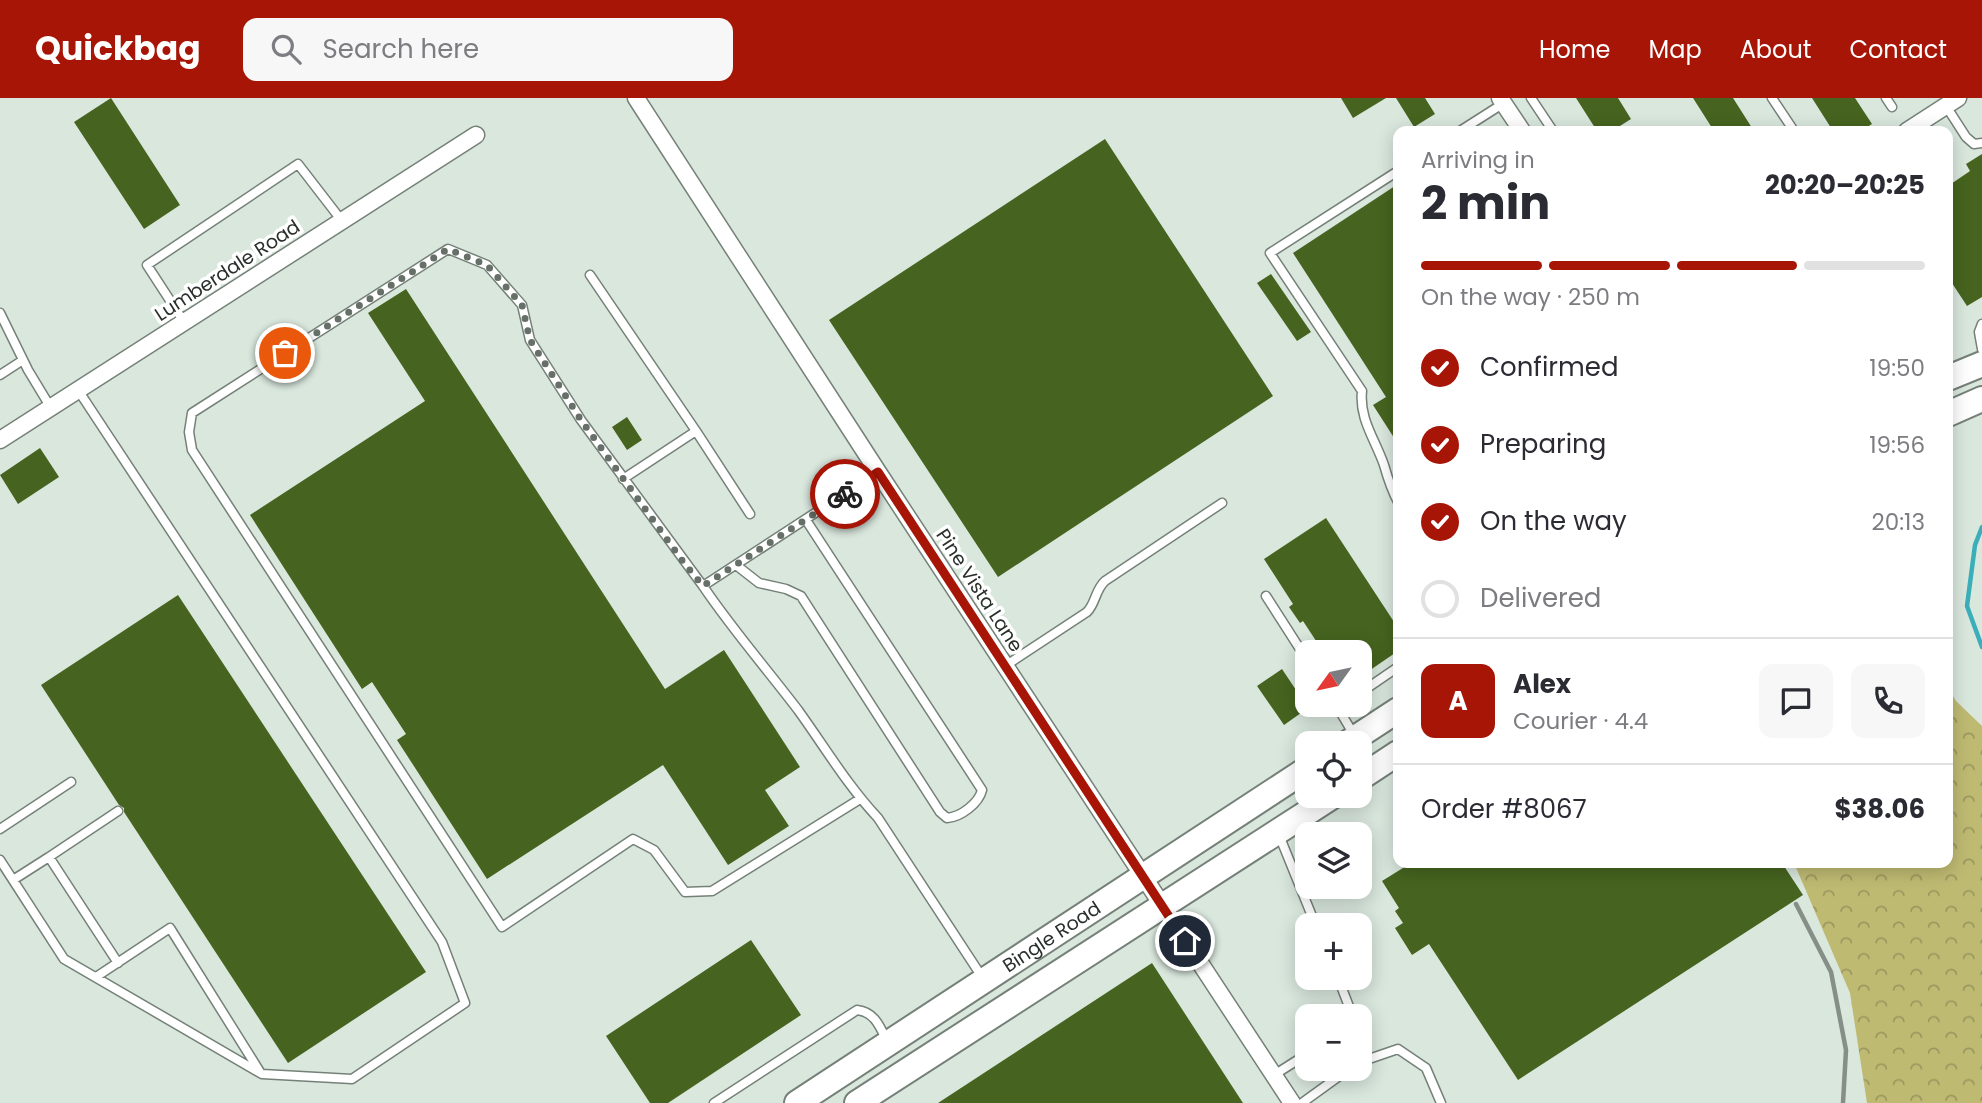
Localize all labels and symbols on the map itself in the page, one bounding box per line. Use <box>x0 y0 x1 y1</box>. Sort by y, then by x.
street label: Lumberdale Road <box>149 213 305 328</box>
pin <box>255 323 315 383</box>
courier <box>810 459 880 529</box>
street label: Pine Vista Lane <box>930 523 1030 657</box>
north arrow <box>1295 640 1372 718</box>
street label: Bingle Road <box>997 895 1106 979</box>
pin <box>1155 911 1215 971</box>

